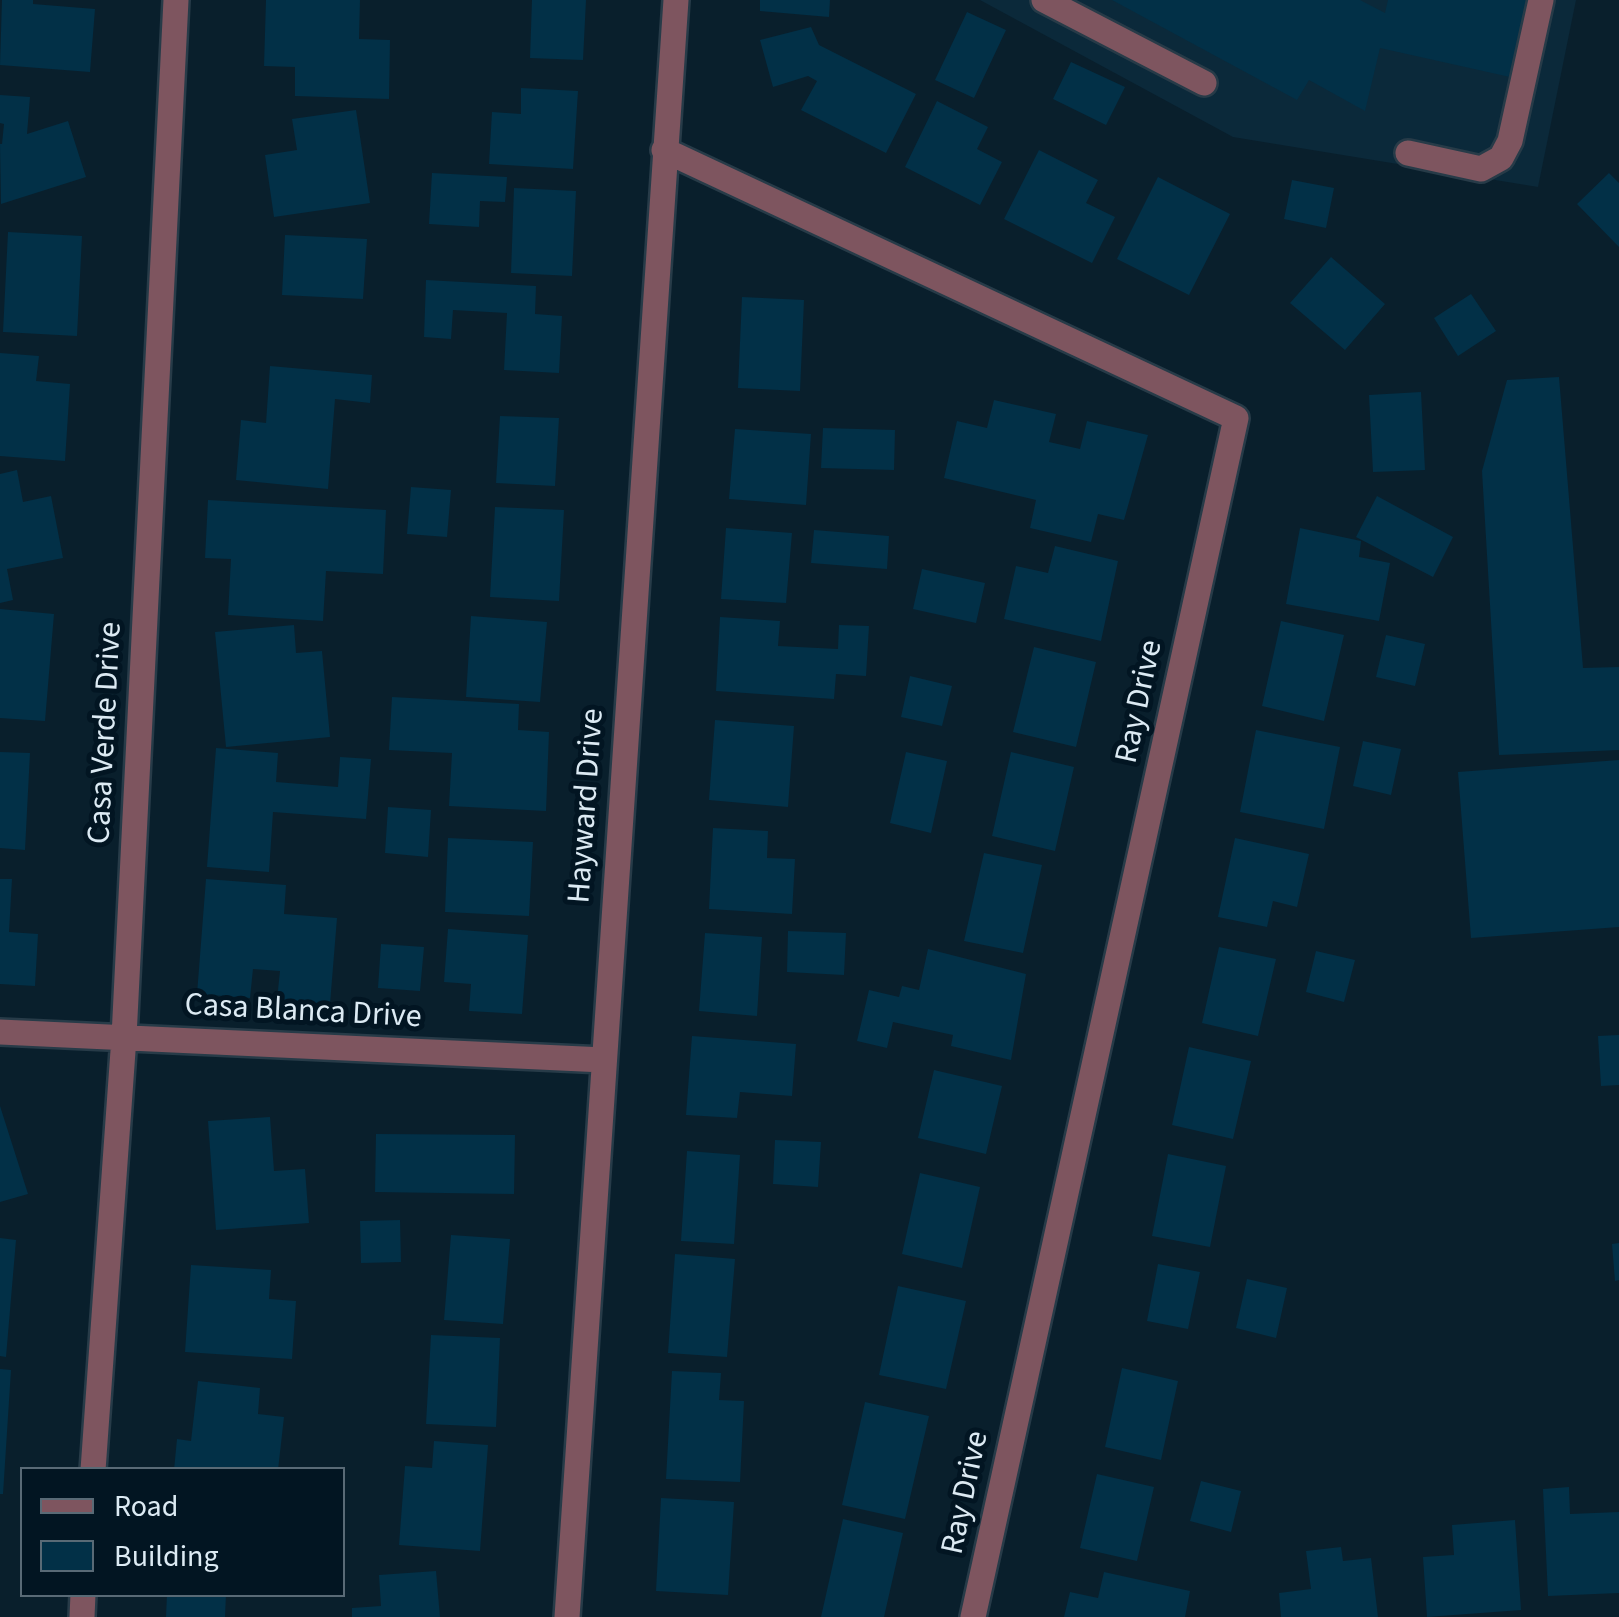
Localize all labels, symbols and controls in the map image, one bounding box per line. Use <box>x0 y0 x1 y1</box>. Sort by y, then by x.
street label: Casa Verde Drive <box>82 621 132 845</box>
street label: Ray Drive <box>1109 637 1173 767</box>
street label: Hayward Drive <box>562 707 614 905</box>
street label: Casa Blanca Drive <box>184 988 422 1038</box>
street label: Ray Drive <box>935 1428 999 1558</box>
legend <box>20 1467 345 1597</box>
text: Road <box>114 1485 178 1528</box>
text: Building <box>114 1535 219 1578</box>

